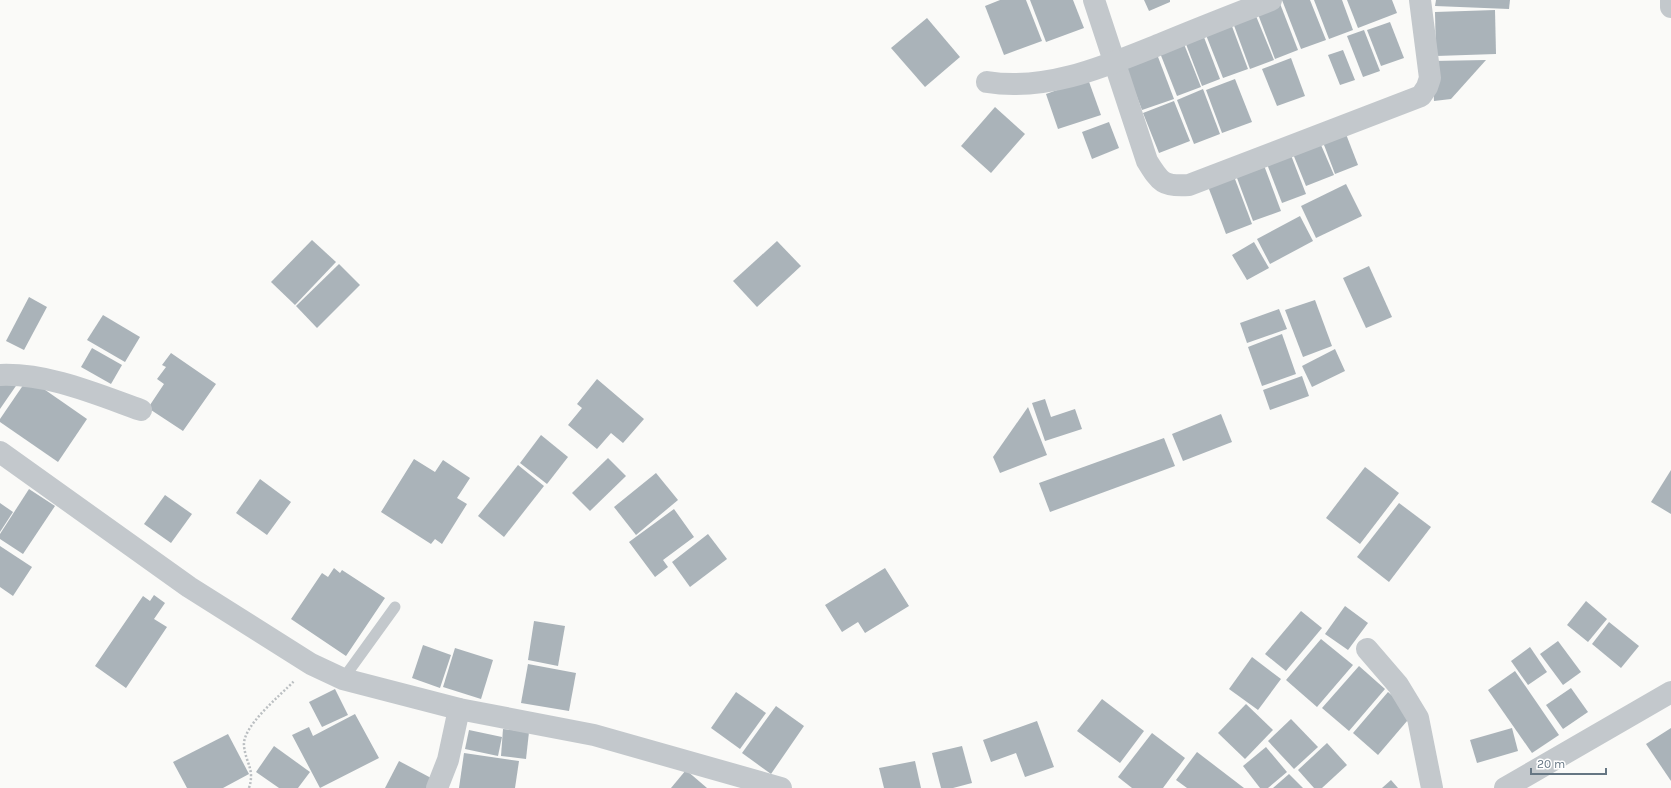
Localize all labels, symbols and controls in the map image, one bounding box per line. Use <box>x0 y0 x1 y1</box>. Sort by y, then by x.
scale bar <box>1531 750 1606 776</box>
text: 20 m <box>1537 757 1565 771</box>

